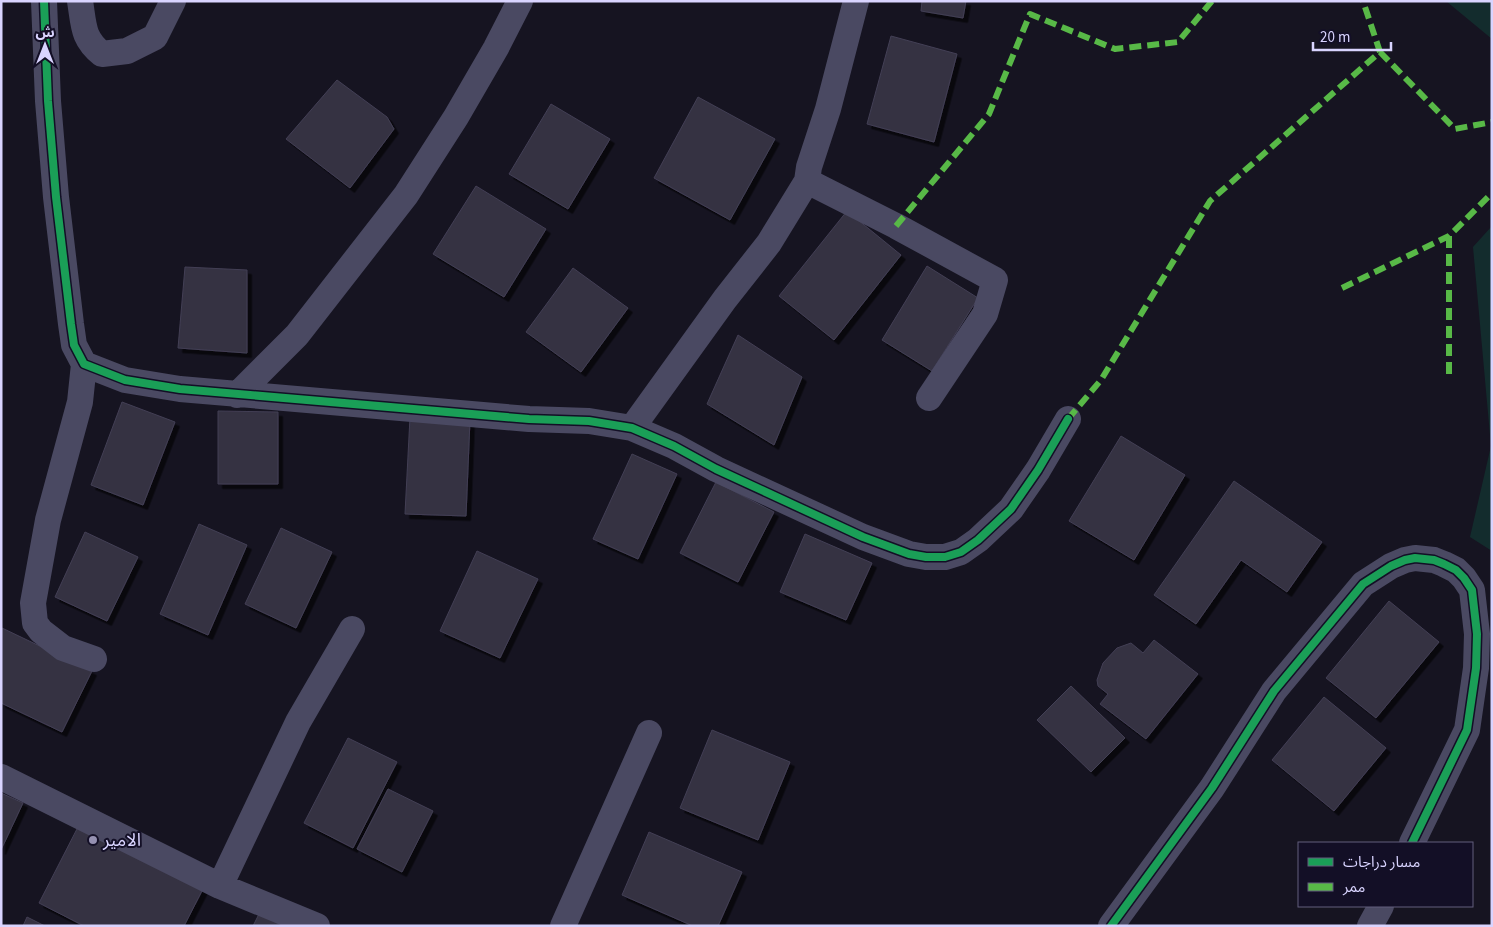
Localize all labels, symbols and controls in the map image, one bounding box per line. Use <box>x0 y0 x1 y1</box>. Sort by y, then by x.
north arrow <box>20 20 70 70</box>
scale bar <box>1313 20 1390 52</box>
text: ش <box>35 23 55 43</box>
text: 20 m <box>1320 27 1350 48</box>
place label: الامير <box>102 828 141 853</box>
marker: الامير <box>87 834 99 846</box>
legend <box>1298 842 1473 907</box>
text: مسار دراجات <box>1343 852 1420 873</box>
text: ممر <box>1342 877 1366 898</box>

